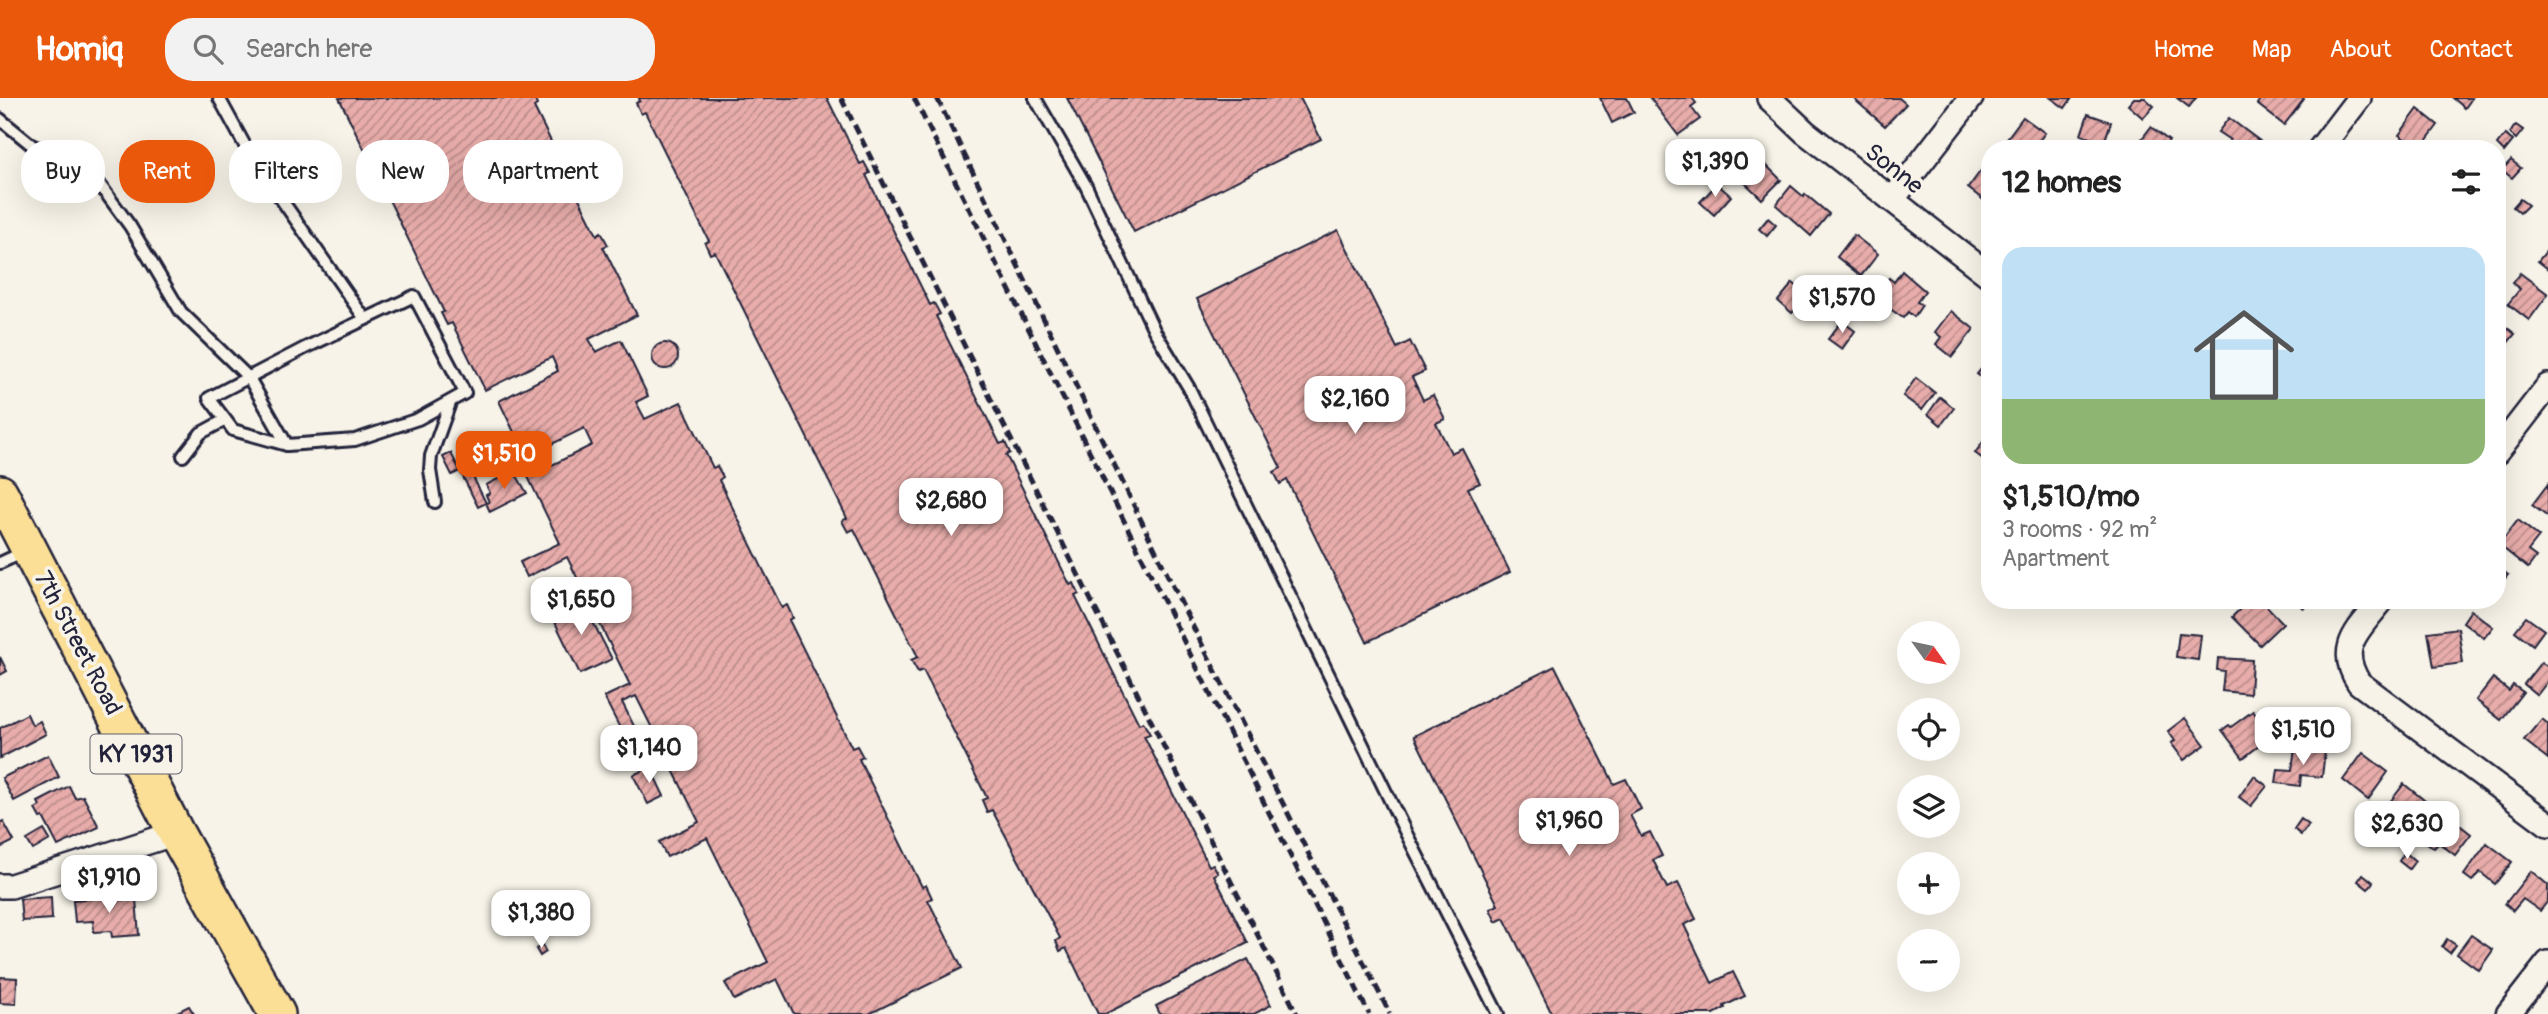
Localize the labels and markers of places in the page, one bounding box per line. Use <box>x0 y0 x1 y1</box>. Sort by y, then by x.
pin: $1,390 <box>1658 140 1772 199</box>
pin: $1,570 <box>1785 275 1899 335</box>
pin: $2,160 <box>1298 376 1412 436</box>
pin: $1,510 <box>447 432 561 491</box>
pin: $2,680 <box>894 478 1008 538</box>
pin: $1,650 <box>524 578 638 637</box>
pin: $1,510 <box>2246 708 2360 767</box>
pin: $1,140 <box>592 726 706 785</box>
pin: $1,960 <box>1512 798 1626 858</box>
pin: $2,630 <box>2350 802 2464 861</box>
pin: $1,910 <box>52 856 166 915</box>
pin: $1,380 <box>484 890 598 950</box>

